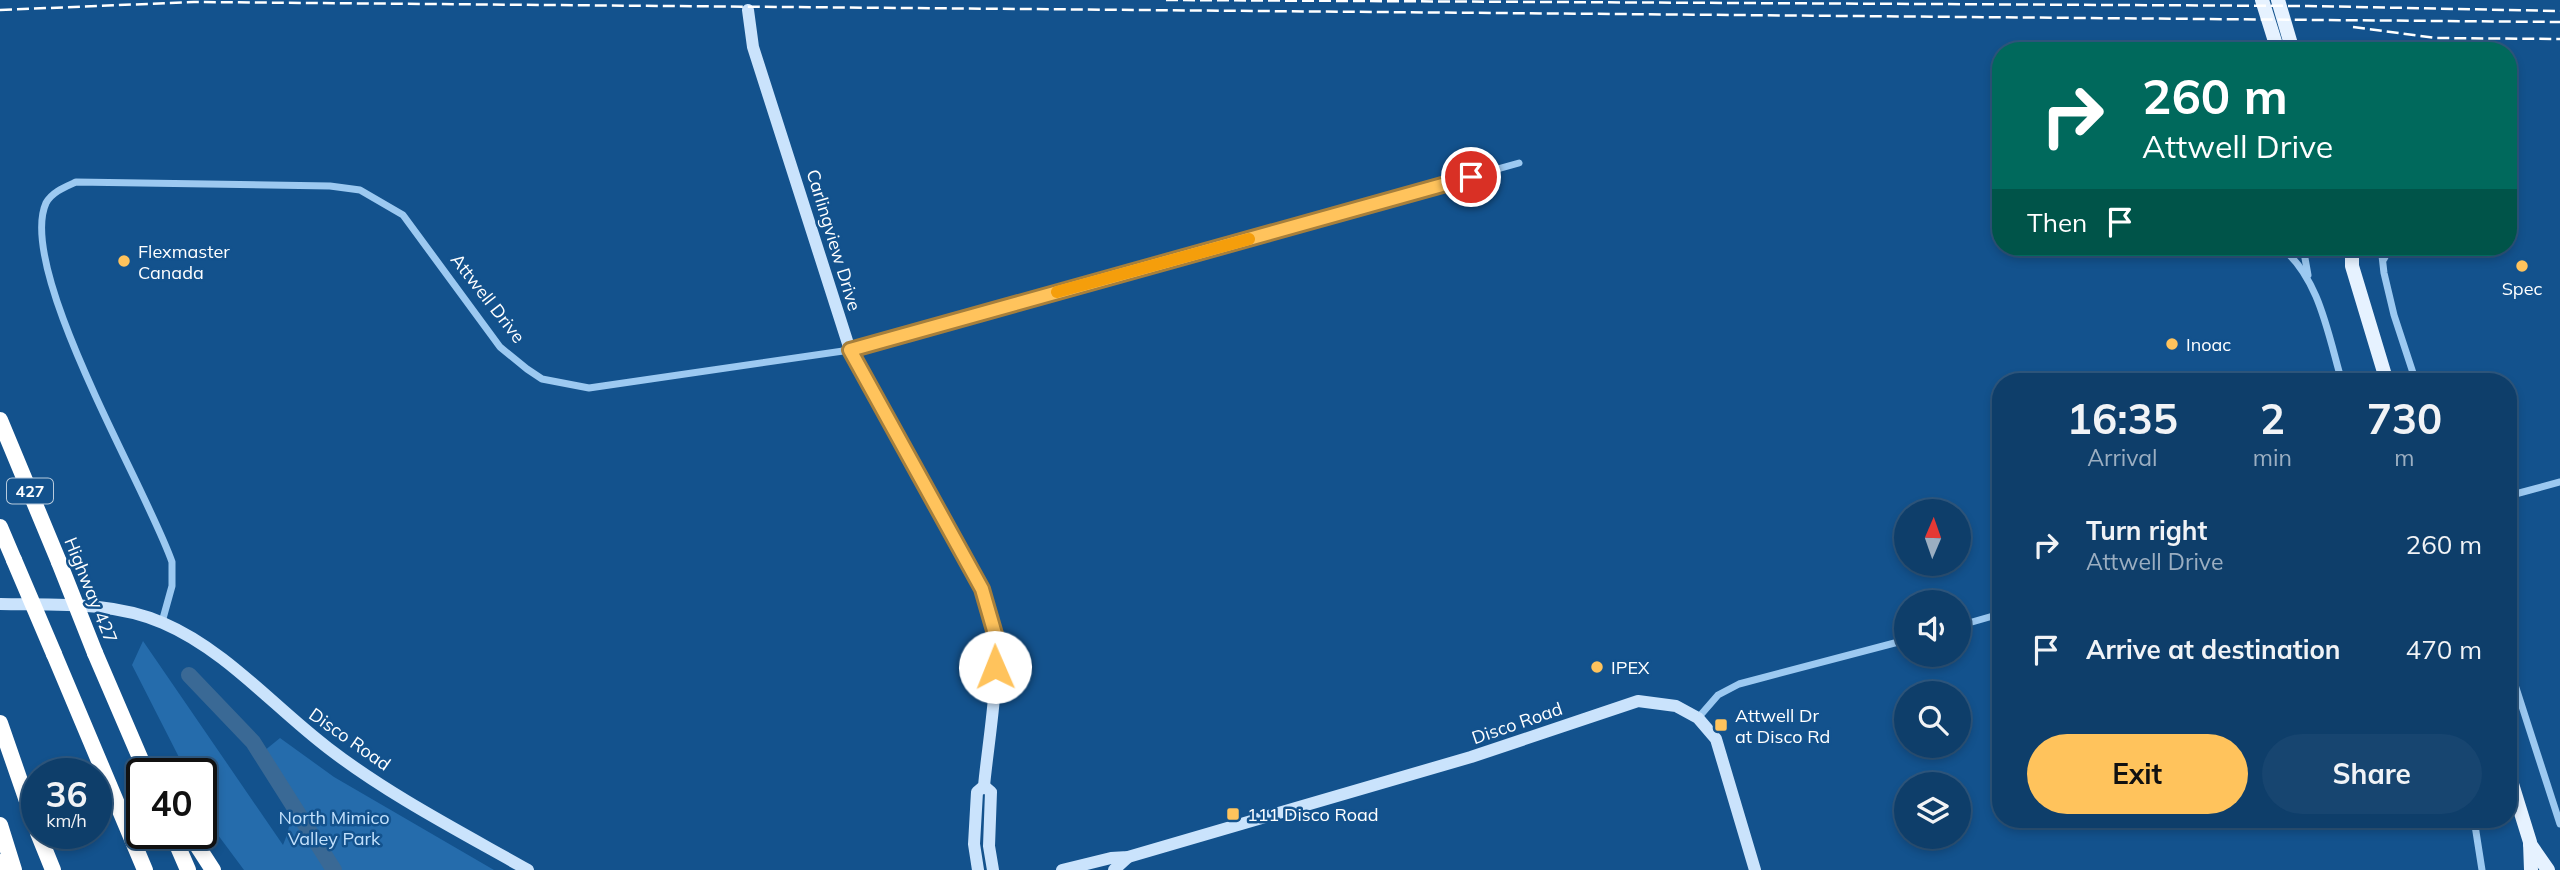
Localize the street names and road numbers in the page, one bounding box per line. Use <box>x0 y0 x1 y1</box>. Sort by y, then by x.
street label: Carlingview Drive <box>802 167 866 313</box>
street label: Attwell Drive <box>446 249 530 347</box>
road number: 427 <box>7 478 53 504</box>
street label: Highway 427 <box>59 534 123 646</box>
street label: Disco Road <box>1469 697 1565 749</box>
street label: Disco Road <box>305 702 395 776</box>

